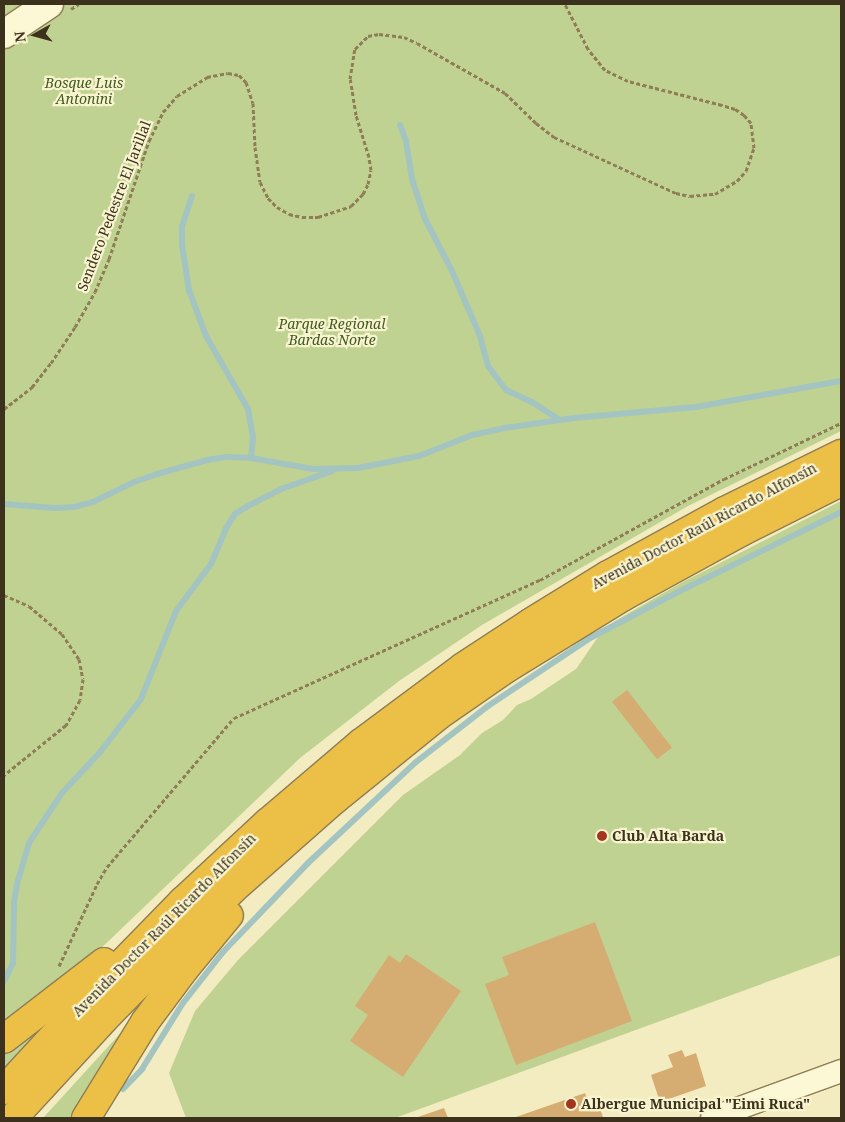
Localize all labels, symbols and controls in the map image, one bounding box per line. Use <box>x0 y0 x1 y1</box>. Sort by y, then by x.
north arrow <box>10 10 60 60</box>
text: N <box>10 30 30 44</box>
park label: Bosque Luis Antonini <box>45 75 123 108</box>
street label: Sendero Pedestre El Jarillal <box>74 118 154 294</box>
park label: Parque Regional Bardas Norte <box>279 316 385 348</box>
street label: Avenida Doctor Raúl Ricardo Alfonsín <box>589 459 819 593</box>
place label: Club Alta Barda <box>612 828 724 844</box>
street label: Avenida Doctor Raúl Ricardo Alfonsín <box>69 830 259 1020</box>
marker: Club Alta Barda <box>596 830 608 842</box>
place label: Albergue Municipal "Eimi Ruca" <box>581 1096 810 1112</box>
marker: Albergue Municipal "Eimi Ruca" <box>565 1098 577 1110</box>

